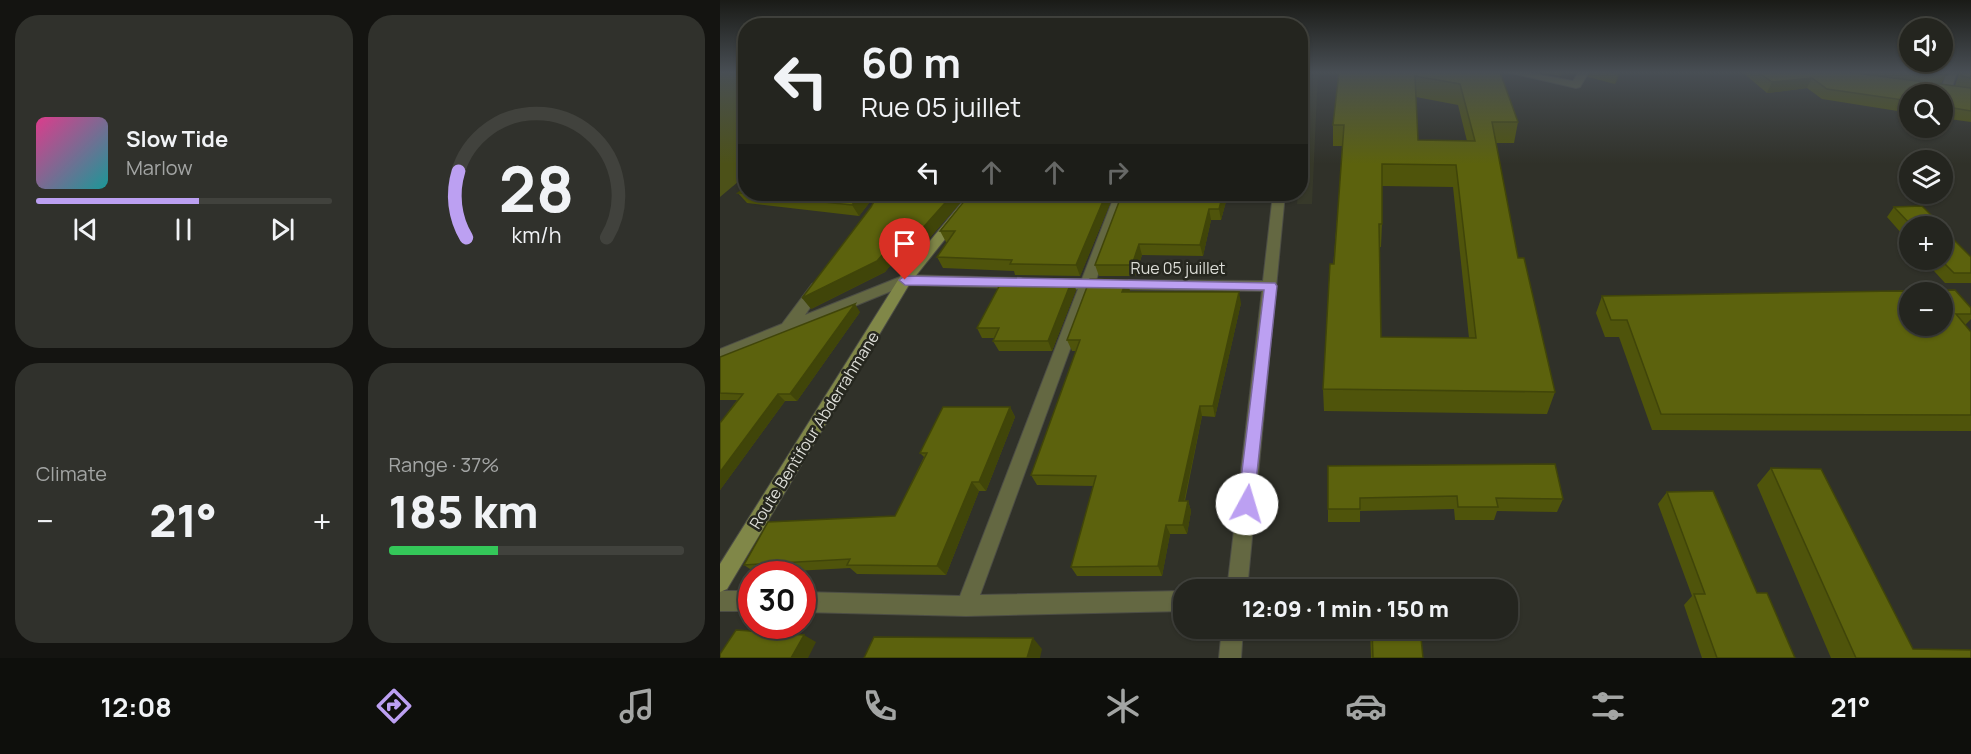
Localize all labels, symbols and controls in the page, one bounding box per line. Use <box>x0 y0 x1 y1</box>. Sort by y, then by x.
map controls <box>1899 18 1953 336</box>
button: sound <box>1899 18 1953 72</box>
text: 60 m <box>861 33 961 91</box>
icon: left <box>762 42 840 120</box>
button: search <box>1899 84 1953 138</box>
text: Rue 05 juillet <box>861 88 1021 125</box>
text: Slow Tide <box>126 124 228 154</box>
text: 28 <box>499 146 574 232</box>
button: layers <box>1899 150 1953 204</box>
text: Marlow <box>126 154 193 181</box>
icon: left <box>912 156 945 189</box>
icon: ahead <box>975 156 1008 189</box>
icon: ahead <box>1038 156 1071 189</box>
icon: right <box>1101 156 1134 189</box>
icon: previous <box>69 213 102 246</box>
icon: pause <box>167 213 200 246</box>
icon: next <box>266 213 299 246</box>
button: + <box>1899 216 1953 270</box>
pin <box>879 218 930 280</box>
text: km/h <box>511 221 561 250</box>
icon: arrive <box>888 227 921 260</box>
street label: Rue 05 juillet <box>1131 257 1225 279</box>
button: − <box>1899 282 1953 336</box>
street label: Route Bentifour Abderrahmane <box>744 327 884 533</box>
text: Range · 37% <box>389 451 499 478</box>
text: Climate <box>36 460 107 487</box>
position arrow <box>1215 472 1279 536</box>
text: 185 km <box>389 480 539 542</box>
text: 21° <box>149 489 217 551</box>
text: − <box>36 498 54 543</box>
text: + <box>312 498 331 543</box>
speed limit sign: 30 <box>738 561 816 639</box>
text: 12:09 · 1 min · 150 m <box>1242 594 1449 624</box>
icon: directions <box>373 685 415 727</box>
icon: music <box>616 685 658 727</box>
icon: phone <box>859 685 901 727</box>
icon: climate <box>1102 685 1144 727</box>
icon: car <box>1345 685 1387 727</box>
icon: filters <box>1587 685 1629 727</box>
text: 12:08 <box>100 688 172 725</box>
text: 21° <box>1830 688 1870 725</box>

